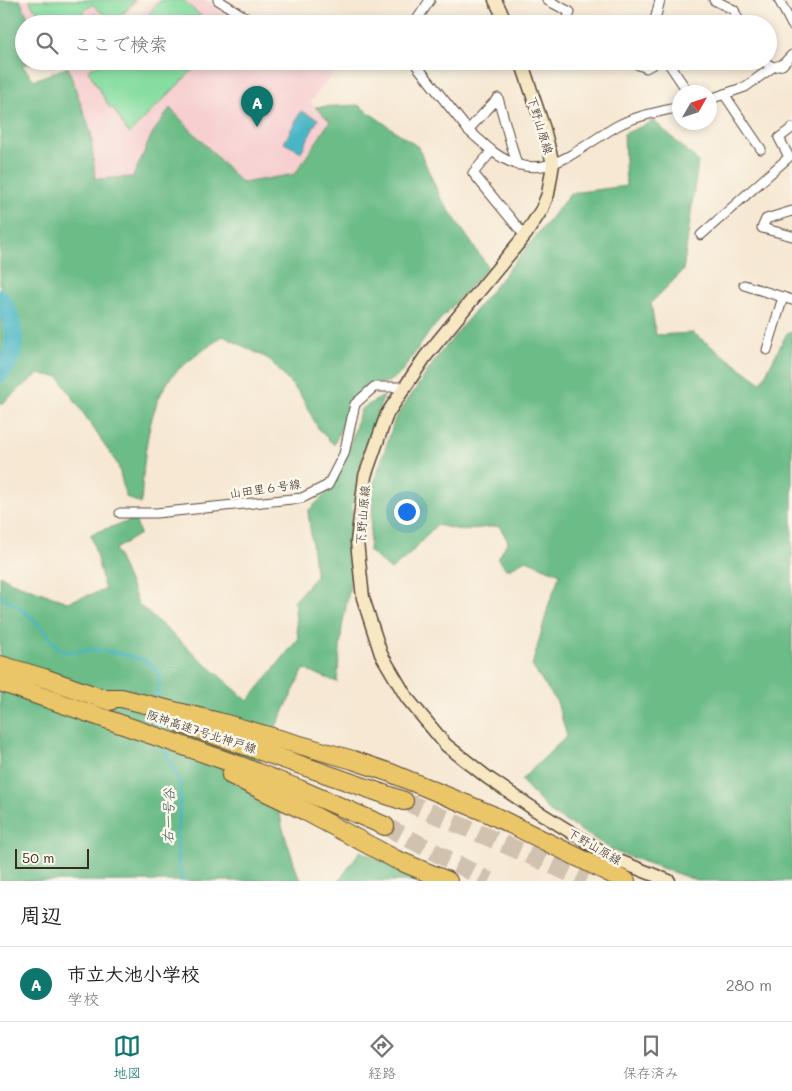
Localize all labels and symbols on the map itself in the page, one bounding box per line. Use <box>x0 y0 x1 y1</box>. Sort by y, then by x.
north arrow <box>672 85 717 130</box>
pin: A <box>241 86 273 127</box>
street label: 下野山原線 <box>525 94 557 156</box>
street label: 山田里６号線 <box>228 475 302 501</box>
street label: 下野山原線 <box>351 484 373 546</box>
your location <box>394 499 420 525</box>
street label: 阪神高速7号北神戸線 <box>145 706 259 756</box>
water label: 右一号谷 <box>158 787 178 844</box>
street label: 下野山原線 <box>565 824 625 868</box>
scale bar <box>15 846 89 869</box>

